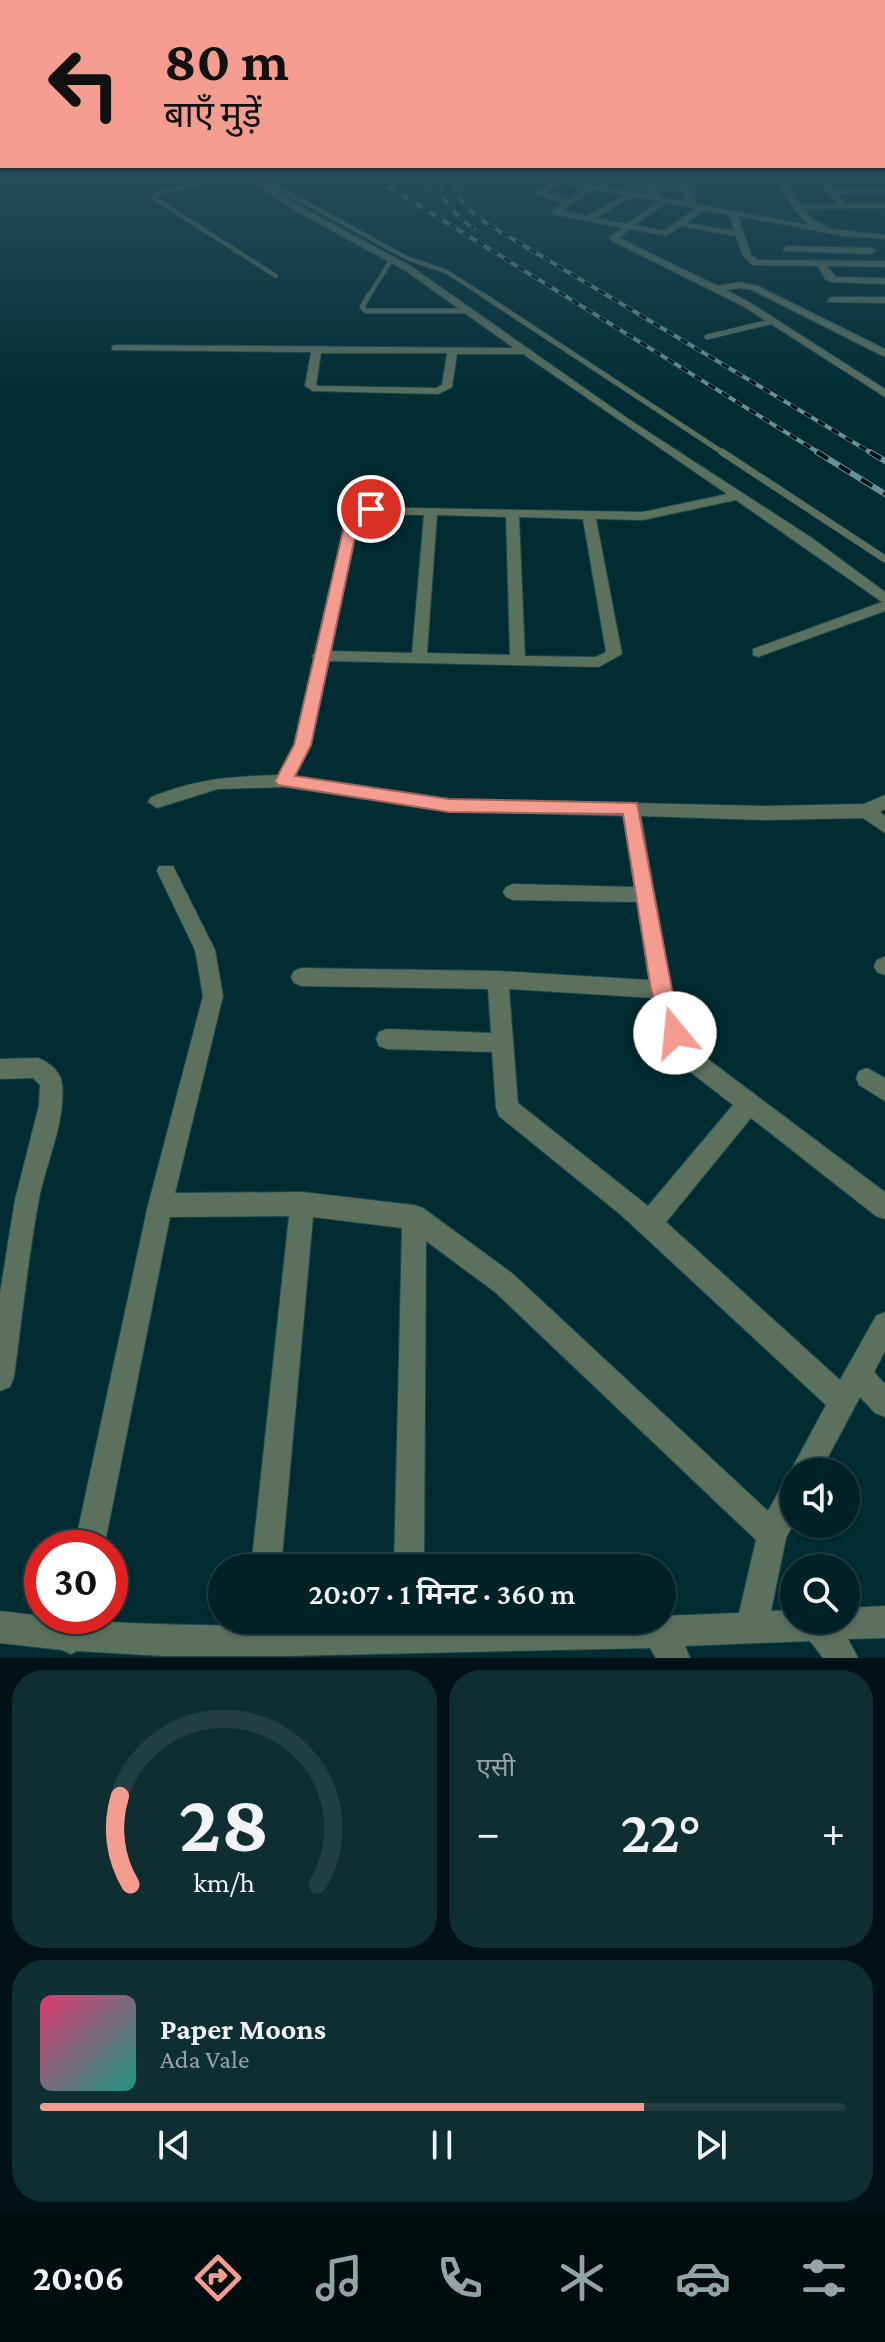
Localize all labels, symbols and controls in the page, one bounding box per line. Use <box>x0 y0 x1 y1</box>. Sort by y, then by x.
text: 80 m <box>164 30 289 92</box>
icon: left <box>32 32 136 136</box>
text: बाएँ मुड़ें <box>164 95 261 135</box>
pin <box>337 475 405 543</box>
icon: arrive <box>349 487 393 531</box>
position arrow <box>633 991 717 1075</box>
map controls <box>780 1458 860 1634</box>
button: sound <box>780 1458 860 1538</box>
speed limit sign: 30 <box>24 1530 128 1634</box>
button: search <box>780 1554 860 1634</box>
text: 20:07 · 1 मिनट · 360 m <box>308 1577 576 1610</box>
text: एसी <box>477 1753 515 1782</box>
text: 28 <box>179 1776 270 1869</box>
text: 22° <box>621 1798 701 1865</box>
text: − <box>477 1808 500 1856</box>
text: + <box>822 1808 845 1856</box>
text: km/h <box>193 1866 255 1898</box>
text: Paper Moons <box>160 2012 326 2045</box>
text: Ada Vale <box>160 2045 249 2074</box>
icon: previous <box>152 2123 196 2167</box>
icon: pause <box>420 2123 464 2167</box>
icon: next <box>689 2123 733 2167</box>
icon: directions <box>190 2250 246 2306</box>
icon: music <box>311 2250 367 2306</box>
icon: phone <box>432 2250 488 2306</box>
icon: climate <box>554 2250 610 2306</box>
icon: car <box>675 2250 731 2306</box>
icon: filters <box>796 2250 852 2306</box>
text: 20:06 <box>33 2258 124 2298</box>

